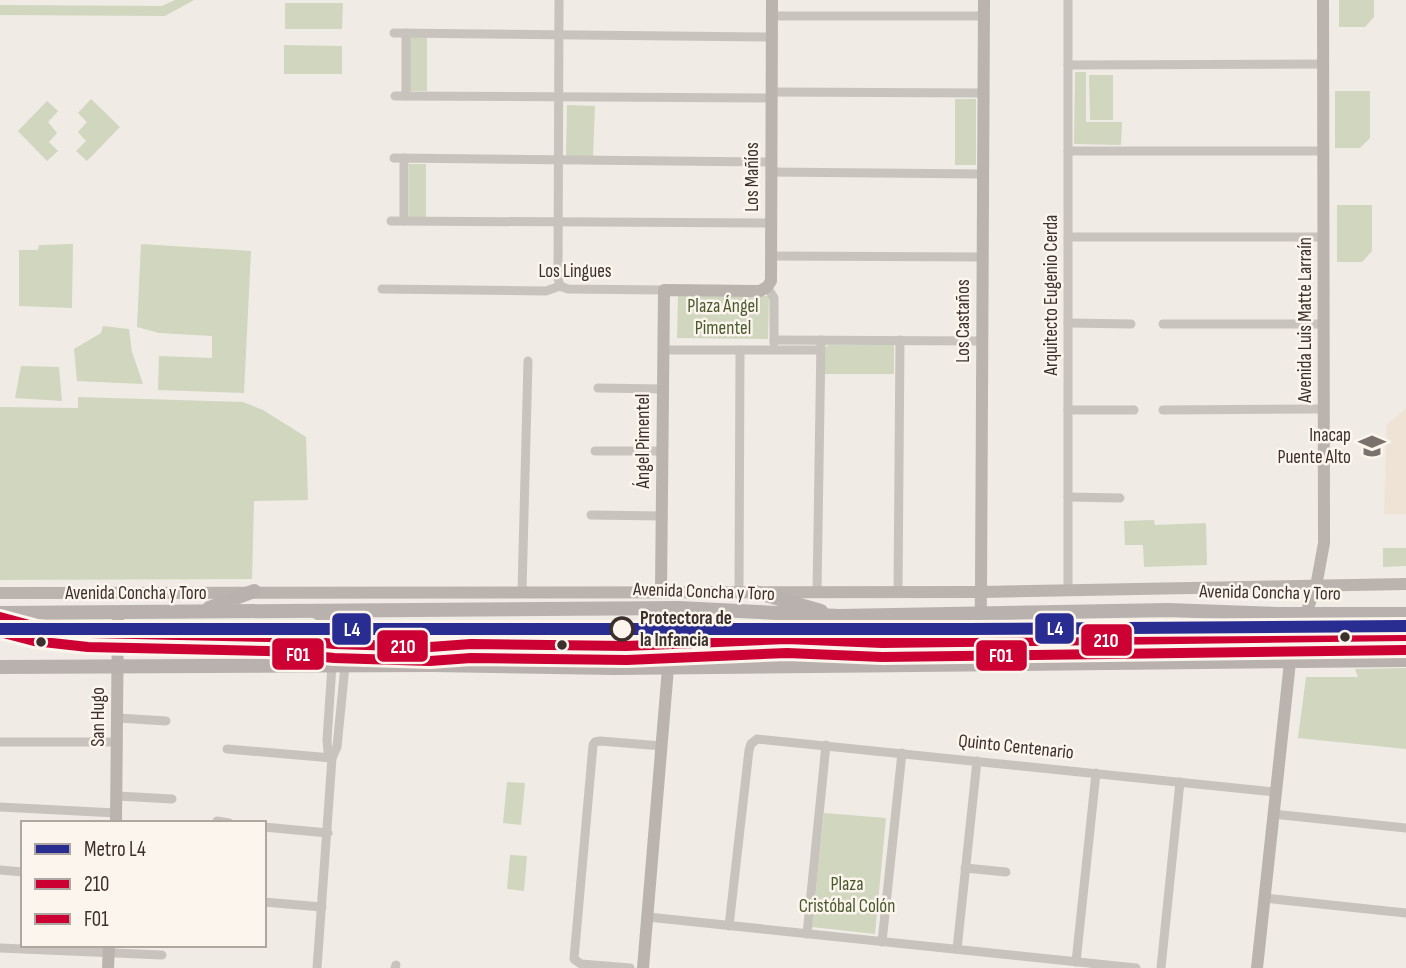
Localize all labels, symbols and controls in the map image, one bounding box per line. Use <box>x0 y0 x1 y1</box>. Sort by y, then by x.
street label: Los Mañíos <box>741 142 764 212</box>
street label: Arquitecto Eugenio Cerda <box>1040 215 1063 376</box>
street label: Avenida Luis Matte Larraín <box>1294 237 1317 404</box>
street label: Los Lingues <box>538 260 612 283</box>
street label: Los Castaños <box>952 279 975 363</box>
park label: Plaza Ángel Pimentel <box>687 295 759 340</box>
street label: Ángel Pimentel <box>632 394 655 489</box>
place label: Inacap Puente Alto <box>1277 424 1351 469</box>
school or university icon: Inacap Puente Alto <box>1357 431 1387 461</box>
street label: Avenida Concha y Toro <box>632 578 775 606</box>
street label: Avenida Concha y Toro <box>1198 580 1341 606</box>
street label: Avenida Concha y Toro <box>64 582 207 605</box>
place label: Protectora de la Infancia <box>640 607 732 652</box>
line badge: L4 <box>331 612 372 646</box>
line badge: L4 <box>1034 612 1075 645</box>
marker: Protectora de la Infancia <box>610 617 634 641</box>
text: L4 <box>1047 618 1064 641</box>
text: L4 <box>344 619 361 642</box>
line badge: 210 <box>1080 623 1133 657</box>
line badge: 210 <box>376 629 429 663</box>
text: 210 <box>1094 630 1118 653</box>
unlabelled marker <box>1338 630 1352 644</box>
unlabelled marker <box>34 635 48 649</box>
text: 210 <box>391 636 415 659</box>
line badge: F01 <box>271 637 325 671</box>
unlabelled marker <box>555 638 569 652</box>
line badge: F01 <box>975 639 1028 672</box>
text: F01 <box>286 644 311 667</box>
text: F01 <box>989 645 1014 668</box>
street label: San Hugo <box>87 687 110 747</box>
street label: Quinto Centenario <box>957 729 1075 765</box>
legend <box>21 821 266 947</box>
text: Metro L4 <box>84 837 146 862</box>
text: 210 <box>84 872 109 897</box>
park label: Plaza Cristóbal Colón <box>799 873 895 918</box>
text: F01 <box>84 907 109 932</box>

